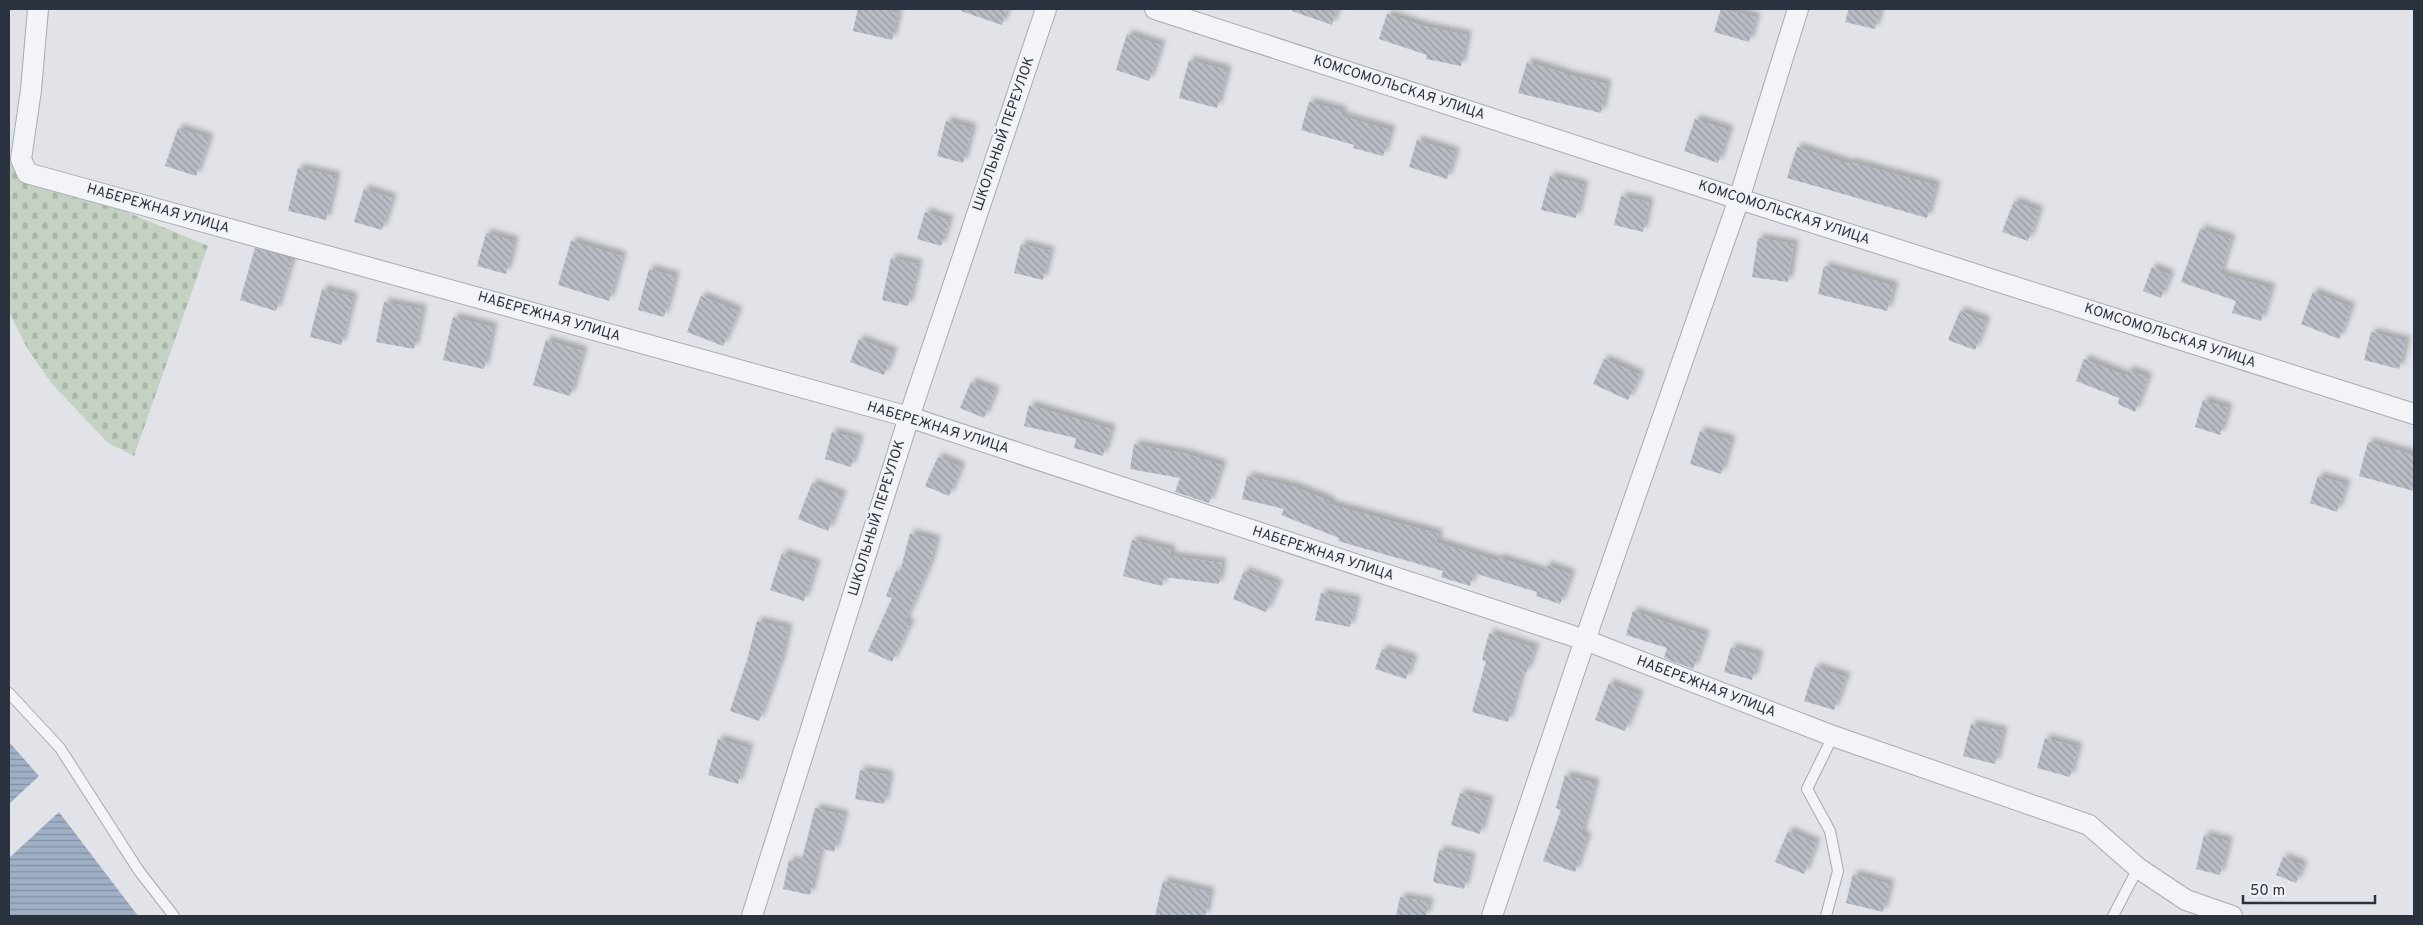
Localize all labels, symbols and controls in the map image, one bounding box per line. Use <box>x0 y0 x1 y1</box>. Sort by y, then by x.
street label: КОМСОМОЛЬСКАЯ УЛИЦА <box>1311 52 1487 124</box>
street label: ШКОЛЬНЫЙ ПЕРЕУЛОК <box>969 54 1038 214</box>
street label: КОМСОМОЛЬСКАЯ УЛИЦА <box>1696 177 1872 249</box>
street label: НАБЕРЕЖНАЯ УЛИЦА <box>85 180 231 238</box>
street label: НАБЕРЕЖНАЯ УЛИЦА <box>476 288 622 346</box>
street label: КОМСОМОЛЬСКАЯ УЛИЦА <box>2082 300 2258 372</box>
street label: НАБЕРЕЖНАЯ УЛИЦА <box>865 398 1011 458</box>
street label: ШКОЛЬНЫЙ ПЕРЕУЛОК <box>844 438 909 598</box>
street label: НАБЕРЕЖНАЯ УЛИЦА <box>1250 523 1396 585</box>
street label: НАБЕРЕЖНАЯ УЛИЦА <box>1634 653 1778 721</box>
scale bar <box>2243 872 2376 904</box>
text: 50 m <box>2250 882 2285 901</box>

